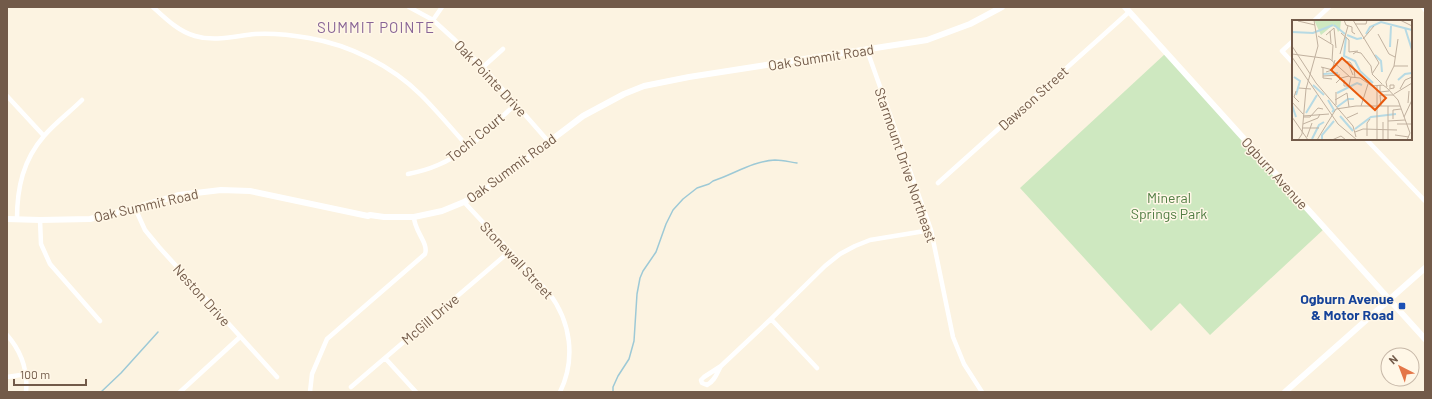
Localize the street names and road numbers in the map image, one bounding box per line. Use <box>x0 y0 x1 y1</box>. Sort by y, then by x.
street label: Oak Pointe Drive <box>451 36 531 120</box>
street label: Oak Summit Road <box>767 40 875 74</box>
street label: Dawson Street <box>995 62 1071 134</box>
street label: Starmount Drive Northeast <box>871 85 941 245</box>
street label: Tochi Court <box>443 108 507 166</box>
street label: Oak Summit Road <box>463 130 559 206</box>
street label: Ogburn Avenue <box>1238 133 1312 213</box>
street label: Oak Summit Road <box>92 185 200 225</box>
street label: Stonewall Street <box>477 218 557 302</box>
street label: Neston Drive <box>170 260 234 330</box>
street label: McGill Drive <box>398 290 462 348</box>

